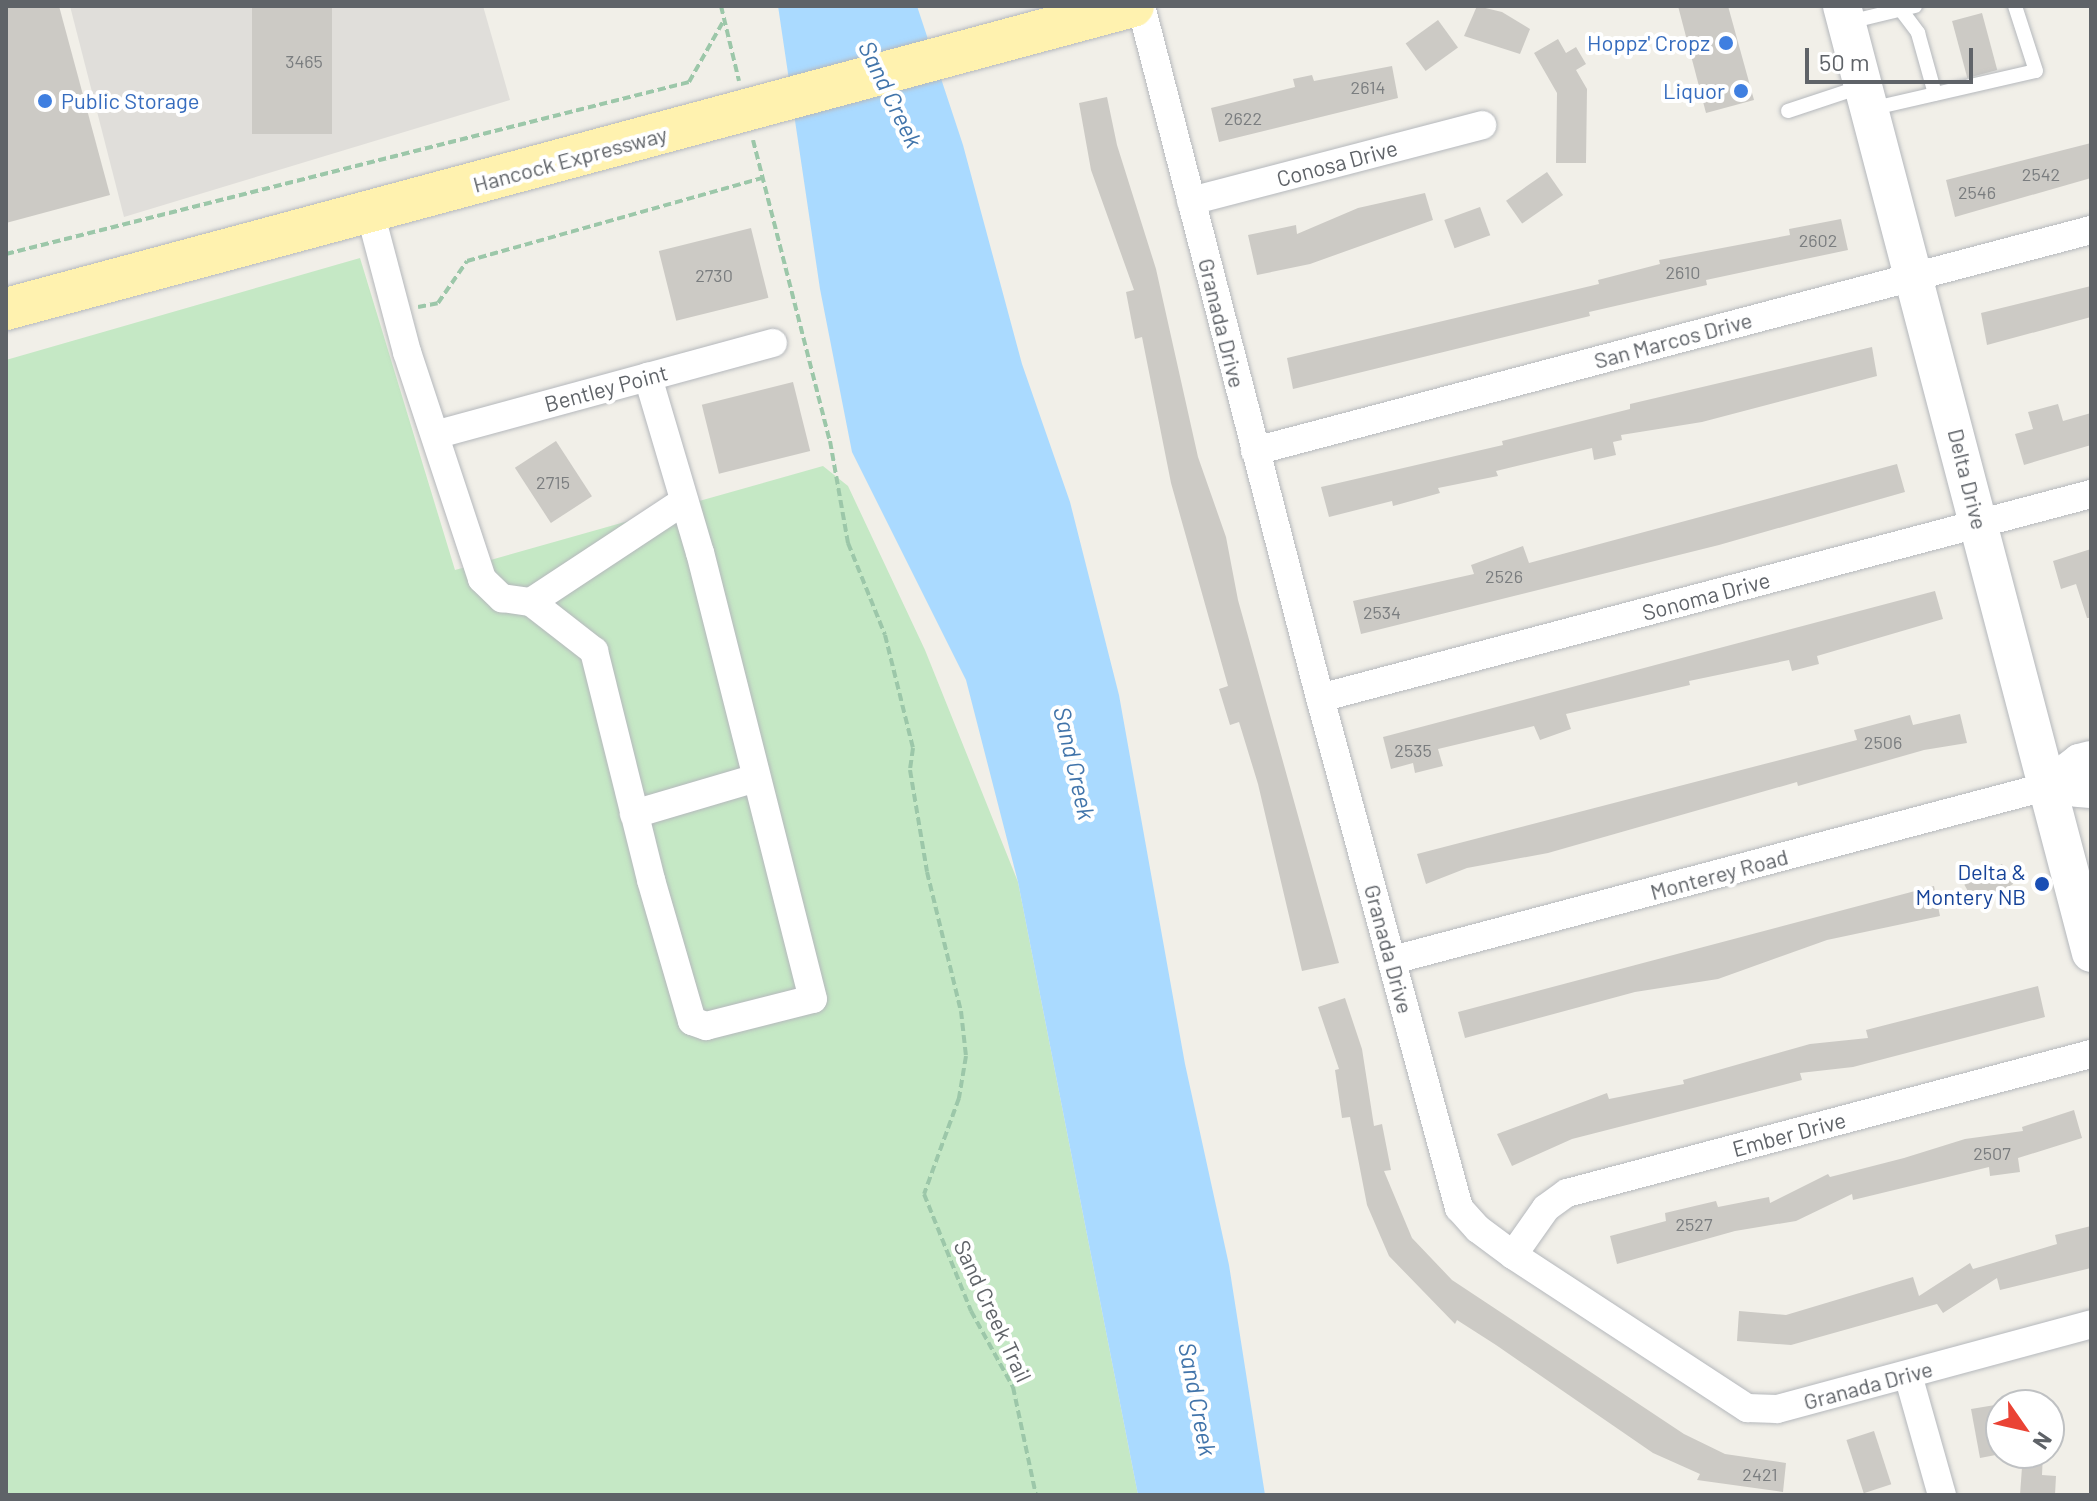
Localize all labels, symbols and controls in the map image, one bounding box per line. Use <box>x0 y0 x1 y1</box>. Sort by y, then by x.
place label: Hoppz' Cropz <box>1587 30 1710 56</box>
scale bar <box>1809 32 1977 82</box>
marker: Hoppz' Cropz <box>1717 34 1735 52</box>
water label: Sand Creek <box>853 36 929 152</box>
text: 50 m <box>1819 47 1870 76</box>
house number: 3465 <box>285 50 323 72</box>
house number: 2614 <box>1351 76 1385 98</box>
place label: Liquor <box>1663 78 1725 104</box>
marker: Liquor <box>1732 82 1750 100</box>
place label: Public Storage <box>61 88 200 114</box>
marker: Public Storage <box>36 92 54 110</box>
house number: 2622 <box>1224 107 1262 129</box>
street label: Hancock Expressway <box>470 120 670 198</box>
street label: Conosa Drive <box>1274 134 1400 192</box>
house number: 2542 <box>2022 163 2060 185</box>
house number: 2546 <box>1958 181 1996 203</box>
house number: 2602 <box>1799 229 1837 251</box>
street label: Granada Drive <box>1193 256 1251 390</box>
house number: 2610 <box>1665 261 1701 283</box>
house number: 2730 <box>695 264 733 286</box>
street label: San Marcos Drive <box>1591 306 1755 374</box>
street label: Bentley Point <box>541 359 671 417</box>
street label: Delta Drive <box>1943 426 1993 532</box>
house number: 2715 <box>536 471 570 493</box>
house number: 2526 <box>1485 565 1523 587</box>
street label: Sonoma Drive <box>1639 566 1773 626</box>
house number: 2534 <box>1363 601 1401 623</box>
water label: Sand Creek <box>1048 704 1102 822</box>
house number: 2506 <box>1864 731 1902 753</box>
house number: 2535 <box>1394 739 1432 761</box>
street label: Monterey Road <box>1647 843 1791 905</box>
place label: Delta & Montery NB <box>1915 858 2026 910</box>
marker: Delta & Montery NB <box>2033 875 2051 893</box>
street label: Granada Drive <box>1359 882 1419 1016</box>
street label: Ember Drive <box>1729 1106 1849 1162</box>
house number: 2507 <box>1973 1142 2011 1164</box>
house number: 2527 <box>1675 1213 1713 1235</box>
street label: Sand Creek Trail <box>949 1236 1037 1386</box>
water label: Sand Creek <box>1173 1340 1223 1458</box>
street label: Granada Drive <box>1801 1355 1935 1415</box>
north arrow <box>1985 1389 2065 1469</box>
text: N <box>2028 1428 2058 1455</box>
house number: 2421 <box>1742 1463 1778 1485</box>

